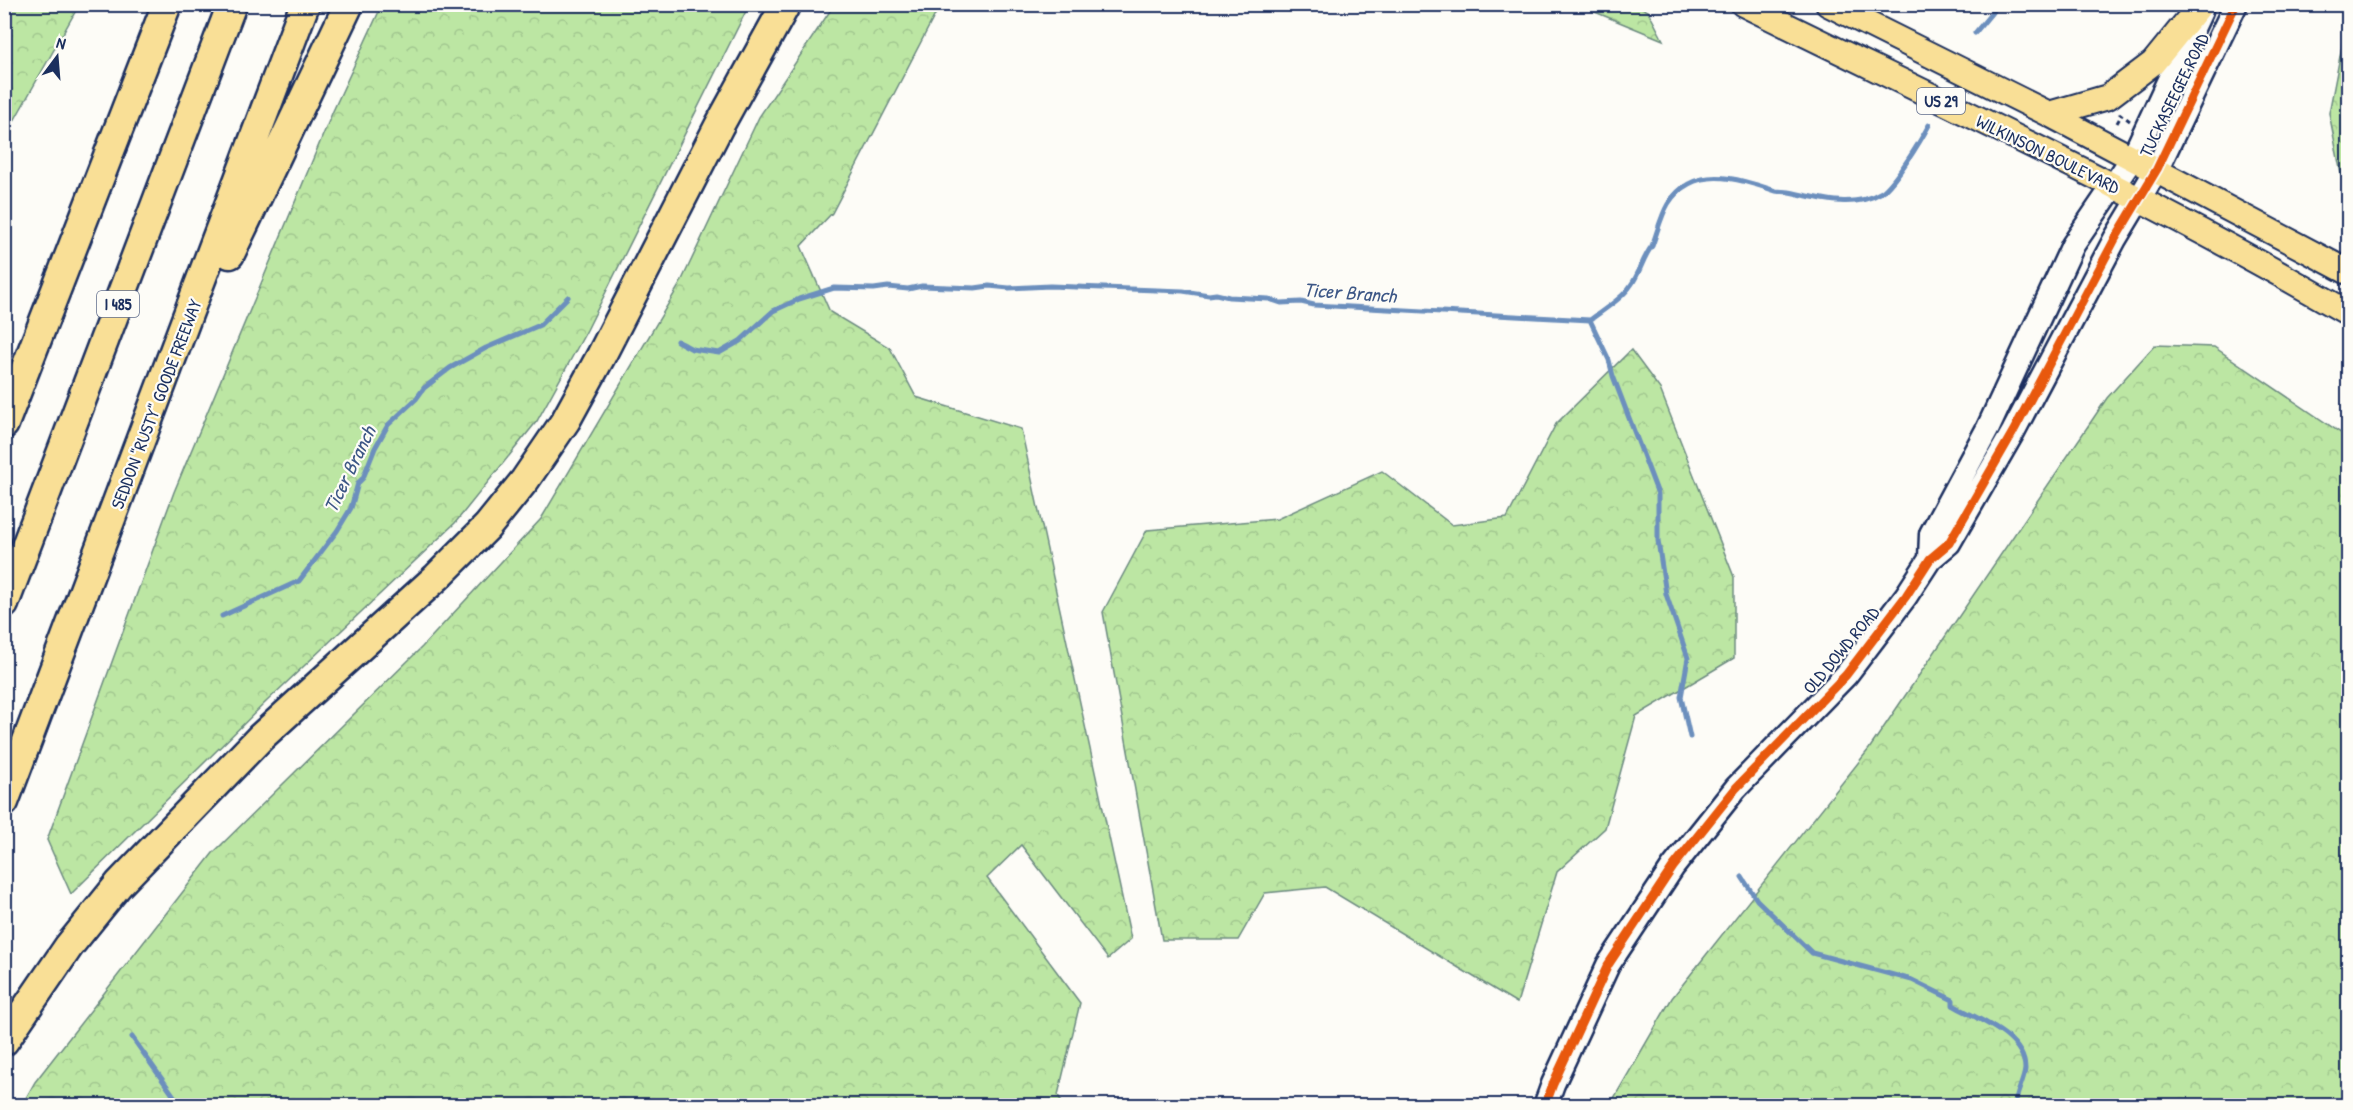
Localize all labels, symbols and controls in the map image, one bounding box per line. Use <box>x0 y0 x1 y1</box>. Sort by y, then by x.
north arrow <box>27 27 87 87</box>
street label: TUCKASEEGEE ROAD <box>2133 29 2215 161</box>
text: N <box>54 31 69 54</box>
road number: US 29 <box>1917 88 1965 114</box>
street label: WILKINSON BOULEVARD <box>1972 108 2124 200</box>
water label: Ticer Branch <box>1303 275 1399 309</box>
road number: I 485 <box>97 291 139 317</box>
street label: SEDDON "RUSTY" GOODE FREEWAY <box>104 296 208 512</box>
water label: Ticer Branch <box>317 420 382 517</box>
street label: OLD DOWD ROAD <box>1797 601 1885 699</box>

